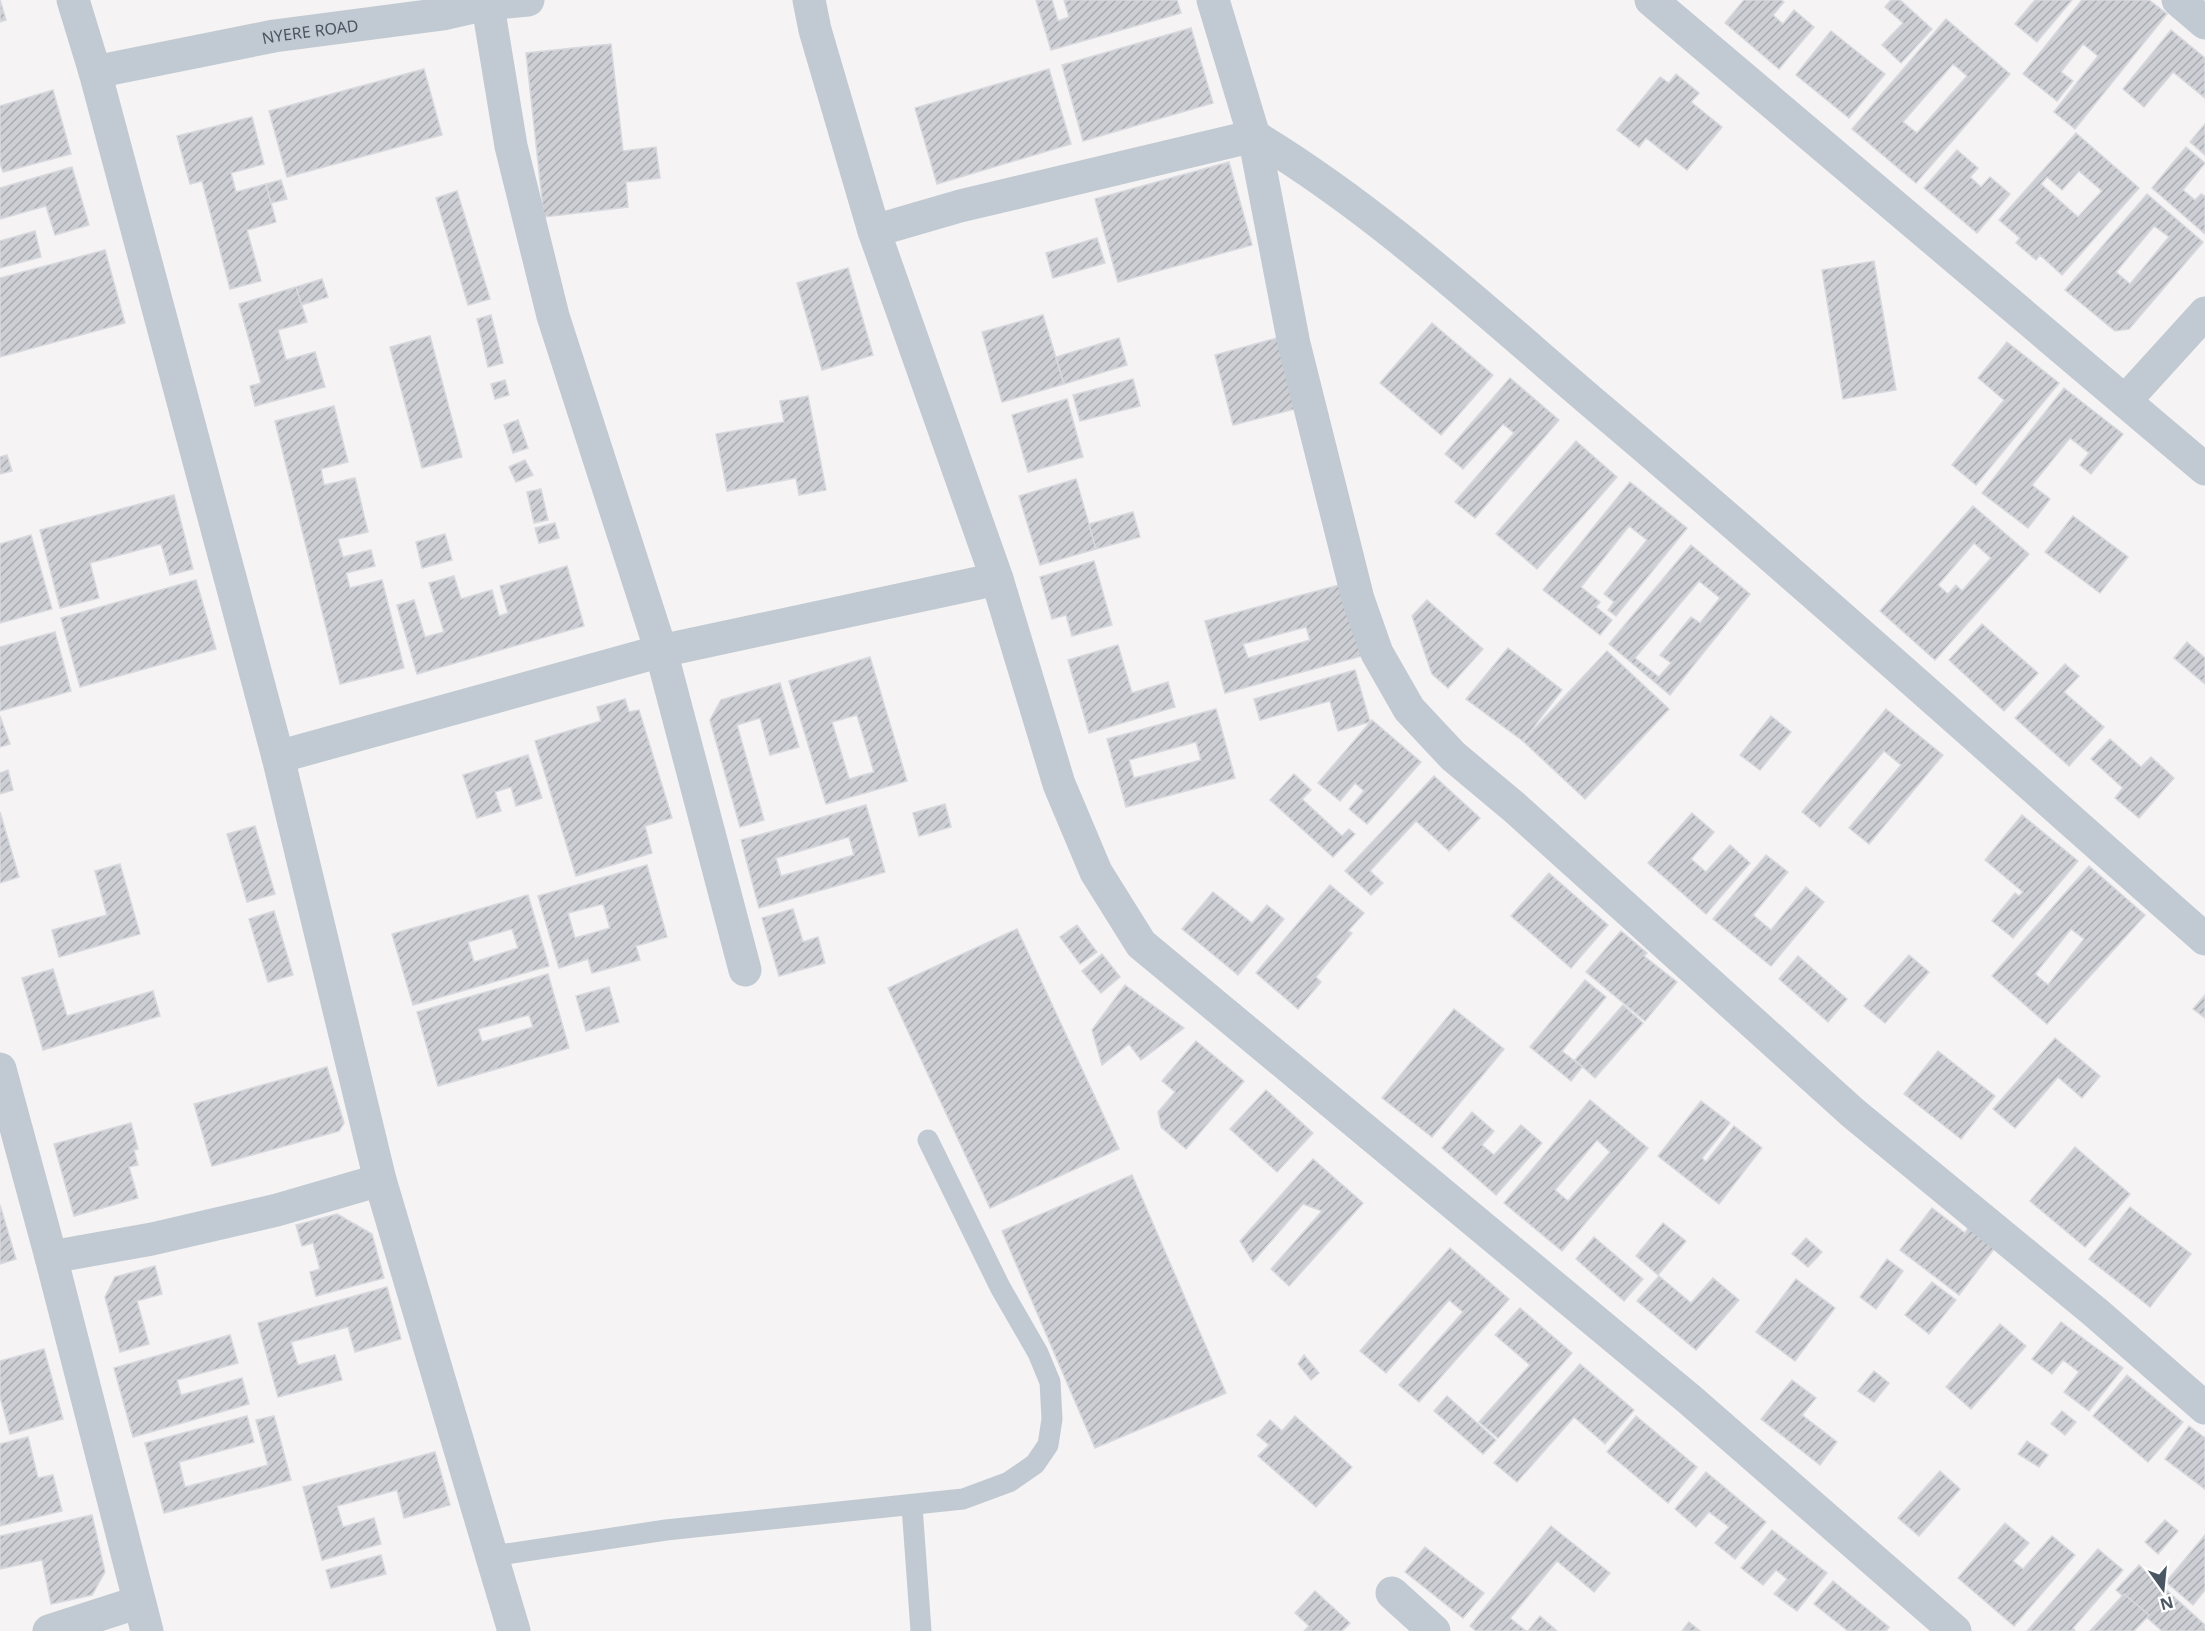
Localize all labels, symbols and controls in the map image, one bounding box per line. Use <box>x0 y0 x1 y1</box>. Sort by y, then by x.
street label: NYERE ROAD <box>260 14 360 49</box>
north arrow <box>2133 1559 2193 1619</box>
text: N <box>2158 1591 2176 1616</box>

